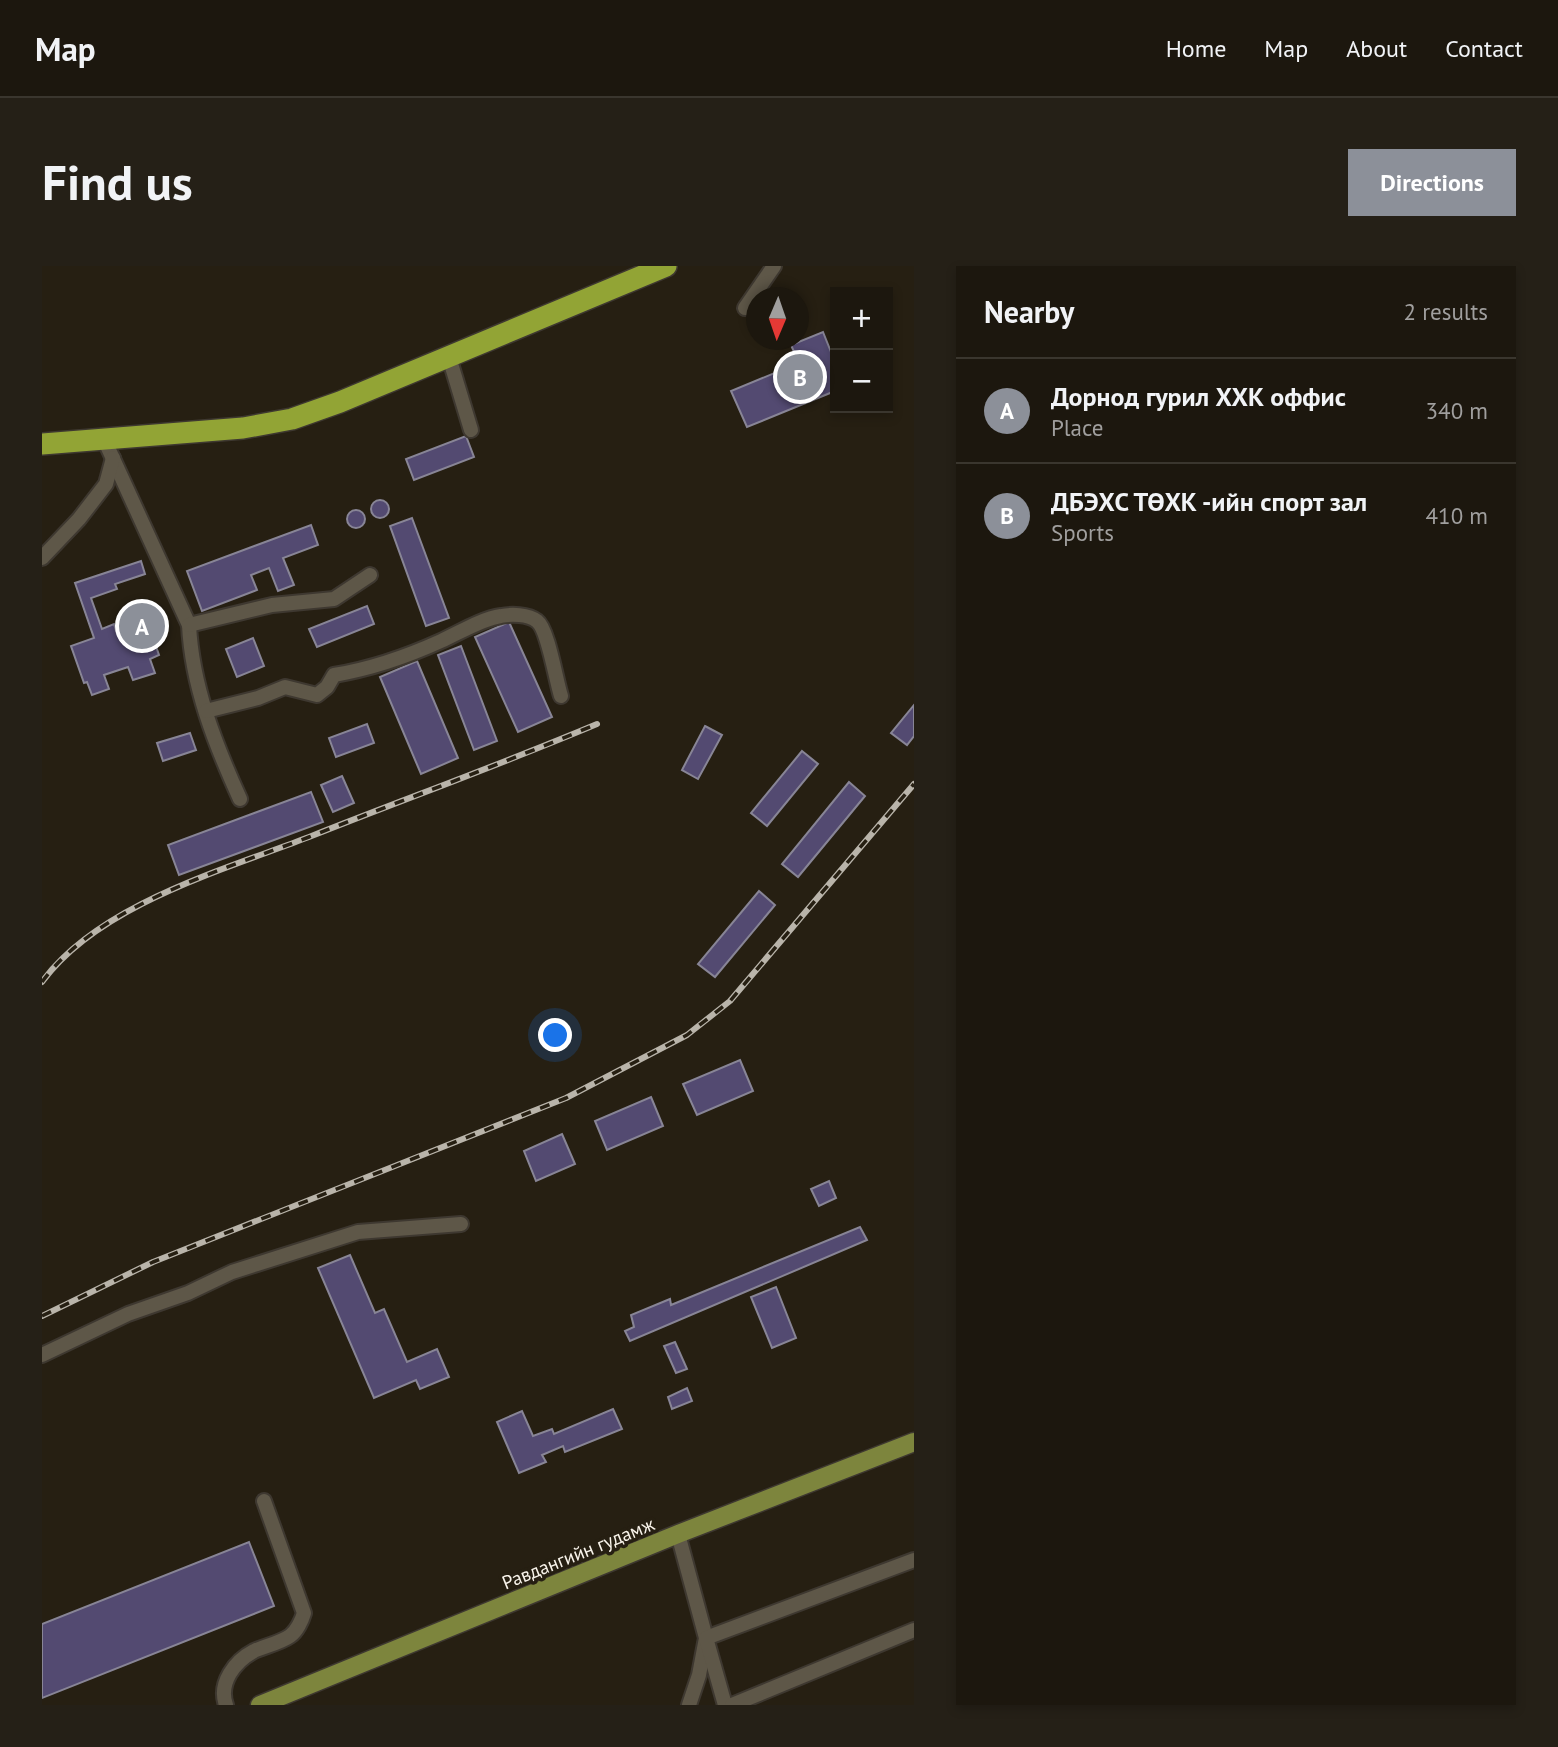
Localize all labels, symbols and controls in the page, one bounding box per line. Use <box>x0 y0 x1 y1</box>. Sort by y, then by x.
text: Map <box>35 27 96 70</box>
text: Home <box>1166 33 1226 64</box>
text: Map <box>1264 33 1308 64</box>
text: About <box>1346 33 1407 64</box>
text: Contact <box>1445 33 1523 64</box>
button: Directions <box>1348 149 1516 216</box>
text: Find us <box>42 150 193 214</box>
north arrow <box>746 287 809 350</box>
map controls <box>830 287 893 413</box>
button: + <box>830 287 893 350</box>
text: Nearby <box>984 292 1074 331</box>
text: 2 results <box>1404 297 1488 326</box>
button: − <box>830 350 893 413</box>
pin: B <box>777 351 823 403</box>
text: Дорнод гурил ХХК оффис <box>1051 380 1346 413</box>
text: A <box>1000 396 1014 425</box>
text: 340 m <box>1426 396 1488 425</box>
text: Place <box>1051 413 1104 442</box>
text: ДБЭХС ТӨХК -ийн спорт зал <box>1051 485 1367 518</box>
text: B <box>1000 501 1014 530</box>
text: 410 m <box>1426 501 1488 530</box>
text: Sports <box>1051 518 1114 547</box>
pin: A <box>119 600 165 652</box>
your location <box>538 1018 572 1052</box>
street label: Равдангийн гудамж <box>498 1511 658 1594</box>

